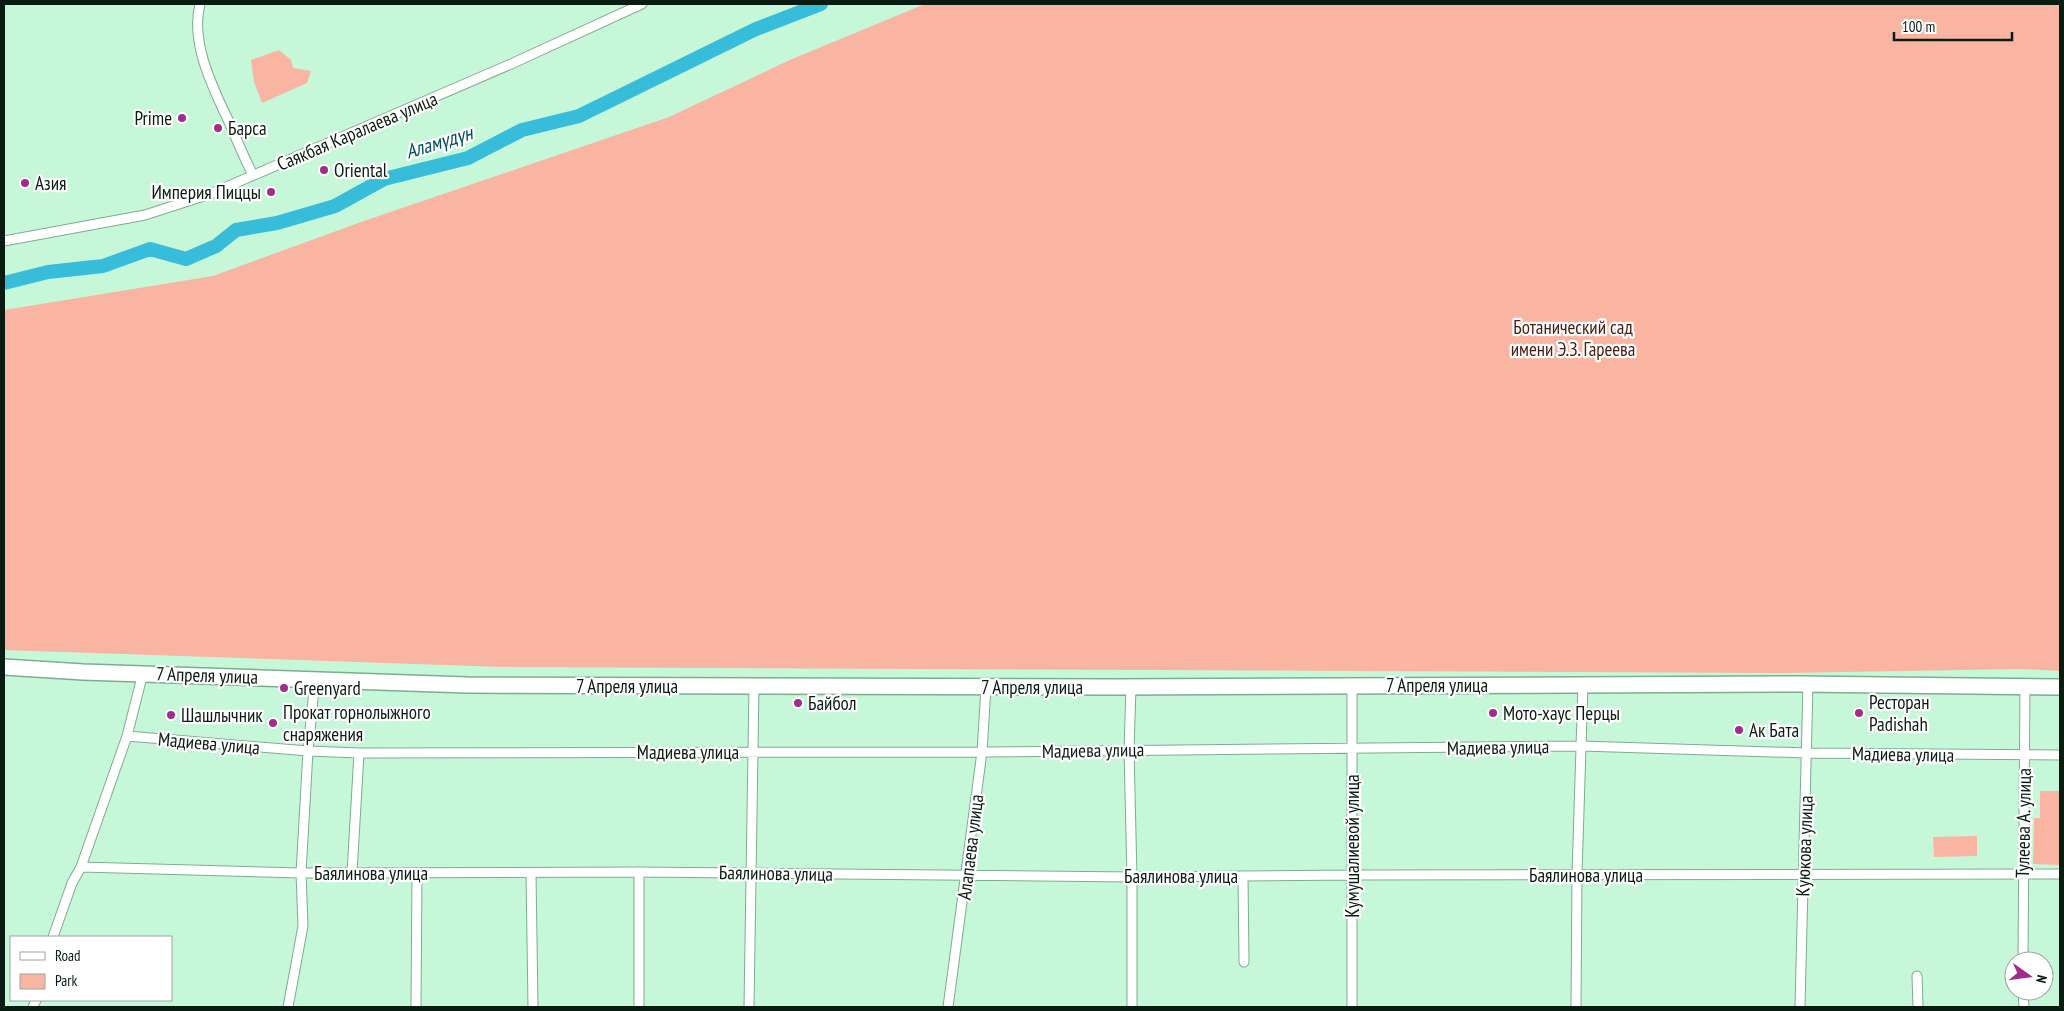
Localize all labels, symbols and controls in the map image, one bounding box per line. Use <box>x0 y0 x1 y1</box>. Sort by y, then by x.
scale bar <box>1894 10 2012 42</box>
text: 100 m <box>1902 17 1935 36</box>
street label: Саякбая Каралаева улица <box>273 86 441 176</box>
place label: Prime <box>134 106 172 130</box>
marker: Prime <box>176 112 188 124</box>
place label: Барса <box>228 116 267 140</box>
water label: Аламүдүн <box>402 119 478 164</box>
marker: Барса <box>212 122 224 134</box>
place label: Oriental <box>334 158 388 182</box>
marker: Oriental <box>318 164 330 176</box>
place label: Азия <box>35 171 66 195</box>
marker: Азия <box>19 177 31 189</box>
place label: Империя Пиццы <box>151 180 261 204</box>
marker: Империя Пиццы <box>265 186 277 198</box>
park label: Ботанический сад имени Э.З. Гареева <box>1511 315 1635 361</box>
street label: 7 Апреля улица <box>156 661 258 689</box>
street label: 7 Апреля улица <box>1386 673 1488 697</box>
street label: 7 Апреля улица <box>576 674 678 698</box>
street label: 7 Апреля улица <box>981 675 1083 699</box>
place label: Greenyard <box>294 676 361 700</box>
marker: Greenyard <box>278 682 290 694</box>
place label: Ресторан Padishah <box>1869 690 1929 736</box>
place label: Байбол <box>808 691 857 715</box>
marker: Байбол <box>792 697 804 709</box>
place label: Прокат горнолыжного снаряжения <box>283 700 431 746</box>
place label: Мото-хаус Перцы <box>1503 701 1620 725</box>
place label: Шашлычник <box>181 703 263 727</box>
marker: Мото-хаус Перцы <box>1487 707 1499 719</box>
marker: Ресторан Padishah <box>1853 707 1865 719</box>
marker: Шашлычник <box>165 709 177 721</box>
marker: Прокат горнолыжного снаряжения <box>267 717 279 729</box>
place label: Ак Бата <box>1749 718 1799 742</box>
marker: Ак Бата <box>1733 724 1745 736</box>
street label: Мадиева улица <box>157 727 261 759</box>
street label: Мадиева улица <box>1447 734 1549 760</box>
street label: Мадиева улица <box>1042 737 1144 763</box>
street label: Мадиева улица <box>637 740 739 764</box>
street label: Мадиева улица <box>1852 741 1954 767</box>
street label: Тулеева А. улица <box>2010 768 2036 878</box>
street label: Кумушалиевой улица <box>1340 774 1364 918</box>
street label: Алапаева улица <box>952 793 988 901</box>
street label: Куюкова улица <box>1790 795 1818 897</box>
street label: Баялинова улица <box>719 860 833 886</box>
street label: Баялинова улица <box>314 861 428 885</box>
street label: Баялинова улица <box>1529 863 1643 887</box>
street label: Баялинова улица <box>1124 864 1238 888</box>
legend <box>10 936 172 1001</box>
text: Road <box>55 946 81 965</box>
north arrow <box>2004 951 2054 1001</box>
text: Park <box>55 971 77 990</box>
text: N <box>2032 973 2051 985</box>

